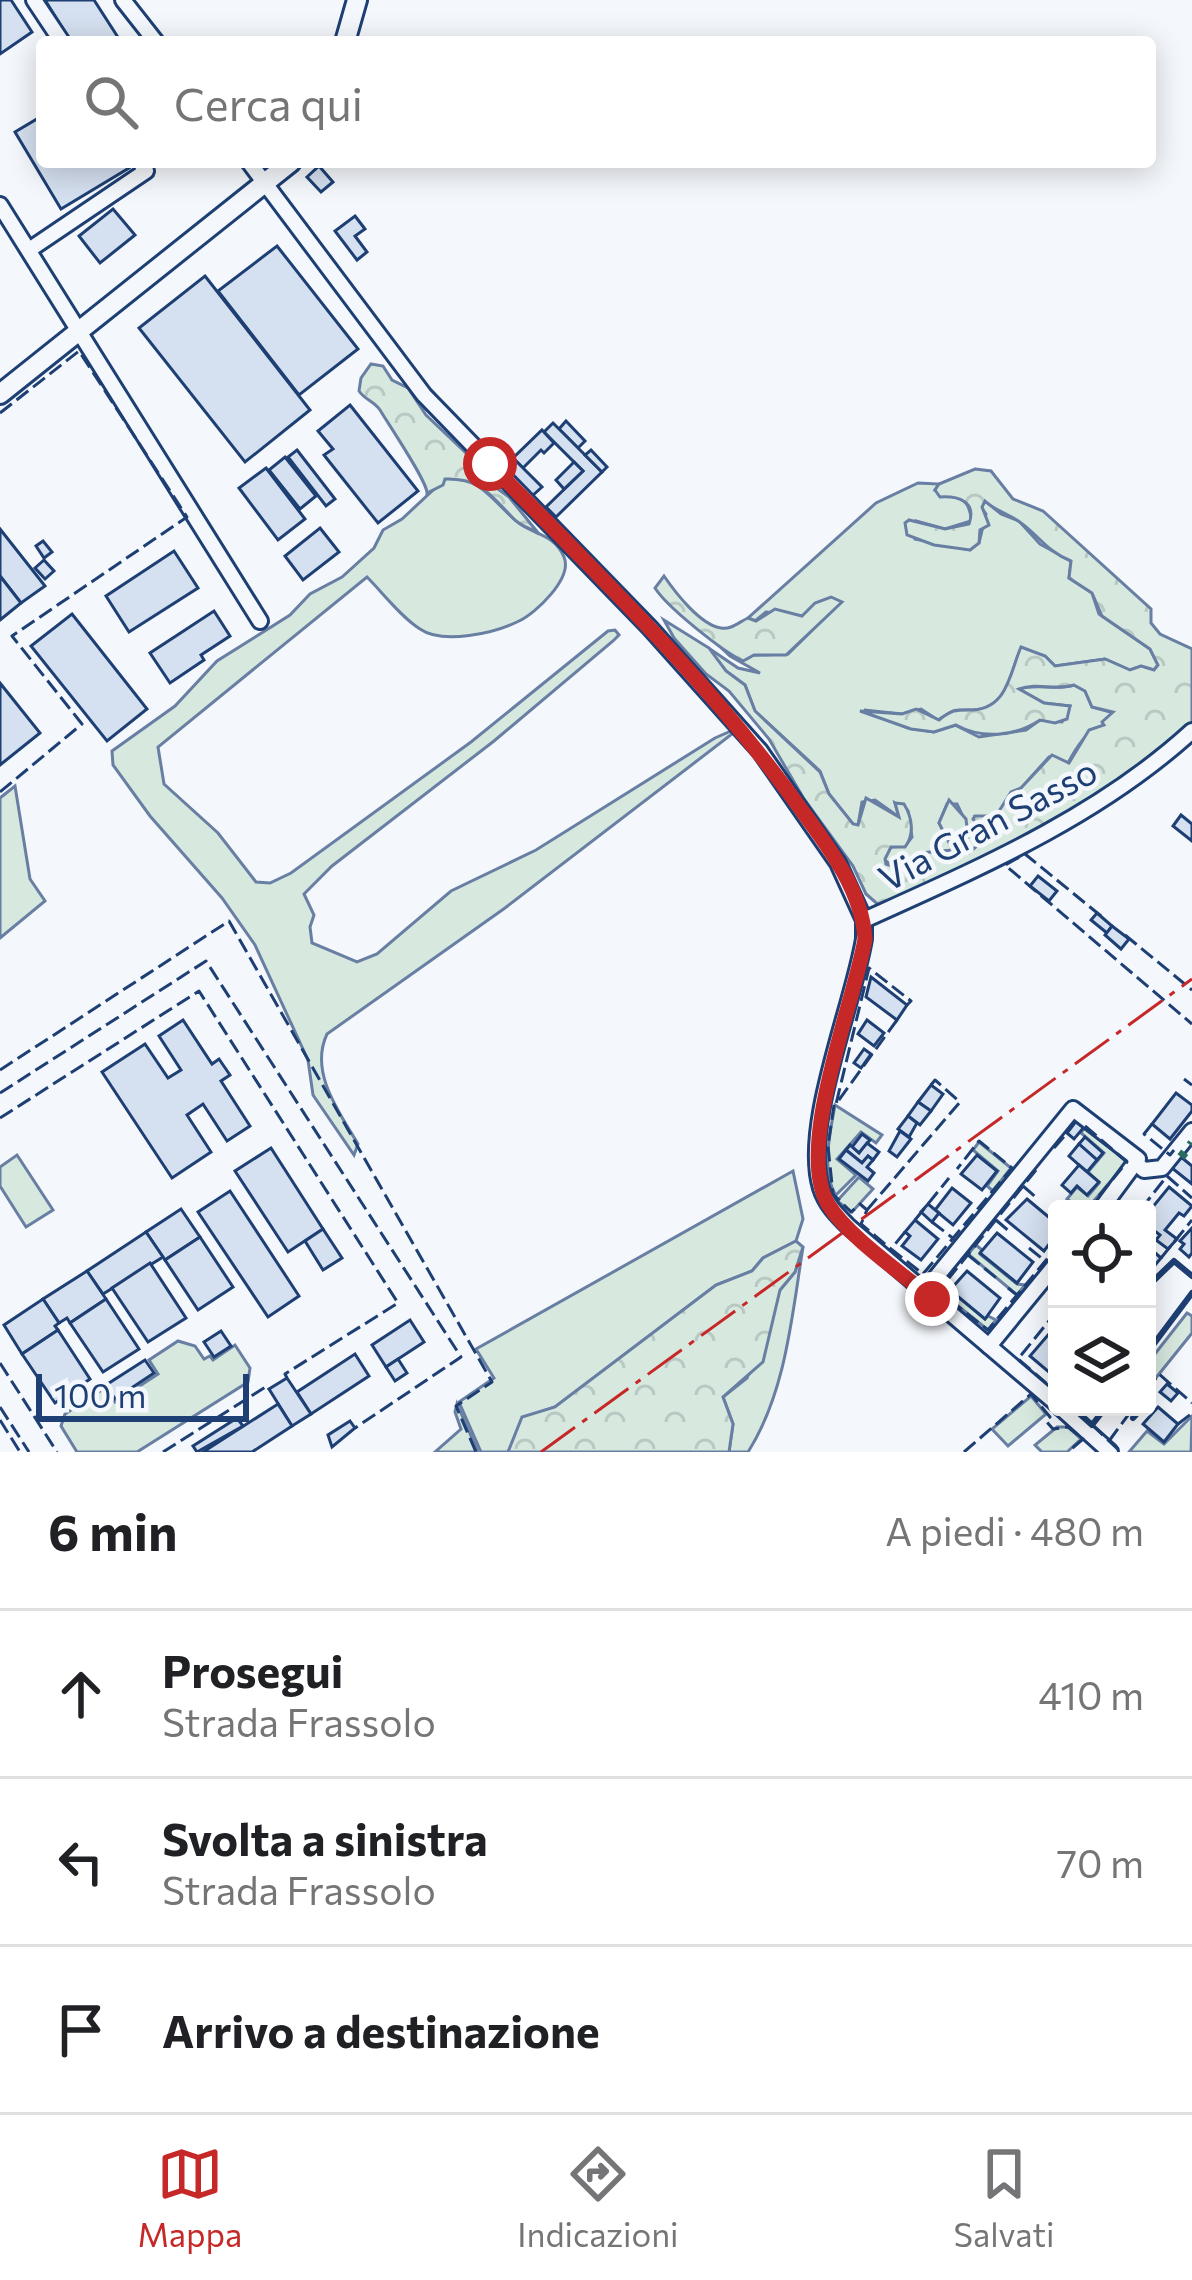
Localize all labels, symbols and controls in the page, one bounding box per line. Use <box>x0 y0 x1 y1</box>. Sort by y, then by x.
search box <box>36 36 1156 168</box>
icon: search <box>78 69 144 135</box>
text: Cerca qui <box>174 75 363 130</box>
route start <box>463 437 517 491</box>
street label: Via Gran Sasso <box>870 747 1104 899</box>
map controls <box>1048 1200 1156 1416</box>
button: locate <box>1048 1200 1156 1308</box>
route end <box>905 1272 959 1326</box>
button: layers <box>1048 1308 1156 1416</box>
scale bar <box>36 1368 249 1421</box>
text: 100 m <box>54 1374 146 1415</box>
text: 6 min <box>48 1499 177 1562</box>
text: A piedi · 480 m <box>885 1506 1144 1554</box>
text: Prosegui <box>162 1642 343 1697</box>
icon: ahead <box>48 1661 114 1727</box>
text: 410 m <box>1038 1670 1144 1718</box>
text: Strada Frassolo <box>162 1697 436 1745</box>
text: Svolta a sinistra <box>162 1810 488 1865</box>
icon: left <box>48 1829 114 1895</box>
text: 70 m <box>1057 1838 1144 1886</box>
text: Strada Frassolo <box>162 1865 436 1913</box>
icon: arrive <box>48 1997 114 2063</box>
text: Arrivo a destinazione <box>162 2002 600 2057</box>
tab: Mappa <box>138 2141 242 2254</box>
tab: Indicazioni <box>517 2141 679 2254</box>
tab: Salvati <box>954 2141 1054 2254</box>

